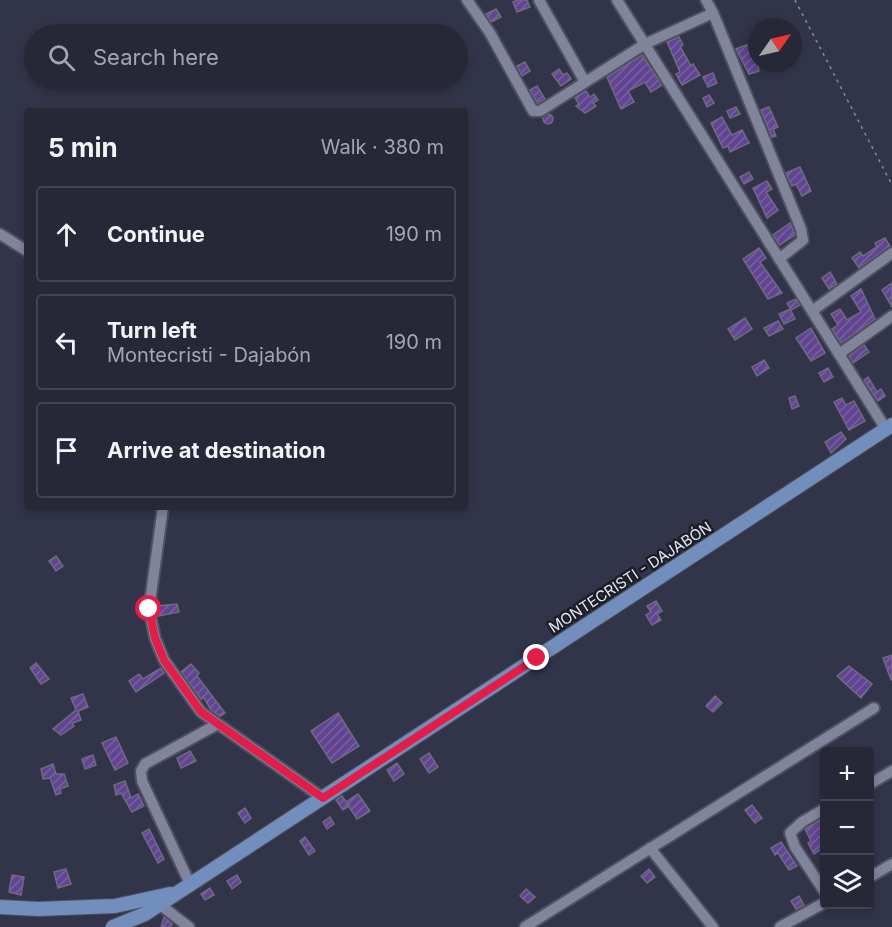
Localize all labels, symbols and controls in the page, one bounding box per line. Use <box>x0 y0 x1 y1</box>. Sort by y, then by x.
north arrow <box>748 18 802 72</box>
search box <box>24 24 468 90</box>
icon: search <box>45 41 78 74</box>
text: Search here <box>93 44 219 70</box>
text: 5 min <box>48 132 118 163</box>
text: Walk · 380 m <box>321 135 444 159</box>
icon: ahead <box>50 218 83 251</box>
text: Continue <box>107 221 205 247</box>
text: 190 m <box>386 222 442 246</box>
text: Turn left <box>107 317 197 343</box>
icon: left <box>50 326 83 359</box>
text: 190 m <box>386 330 442 354</box>
text: Montecristi - Dajabón <box>107 343 311 367</box>
icon: arrive <box>50 434 83 467</box>
text: Arrive at destination <box>107 437 326 463</box>
street label: MONTECRISTI - DAJABÓN <box>545 517 715 637</box>
route start <box>135 595 161 621</box>
route end <box>523 644 549 670</box>
map controls <box>820 747 874 909</box>
button: + <box>820 747 874 801</box>
button: − <box>820 801 874 855</box>
button: layers <box>820 855 874 909</box>

